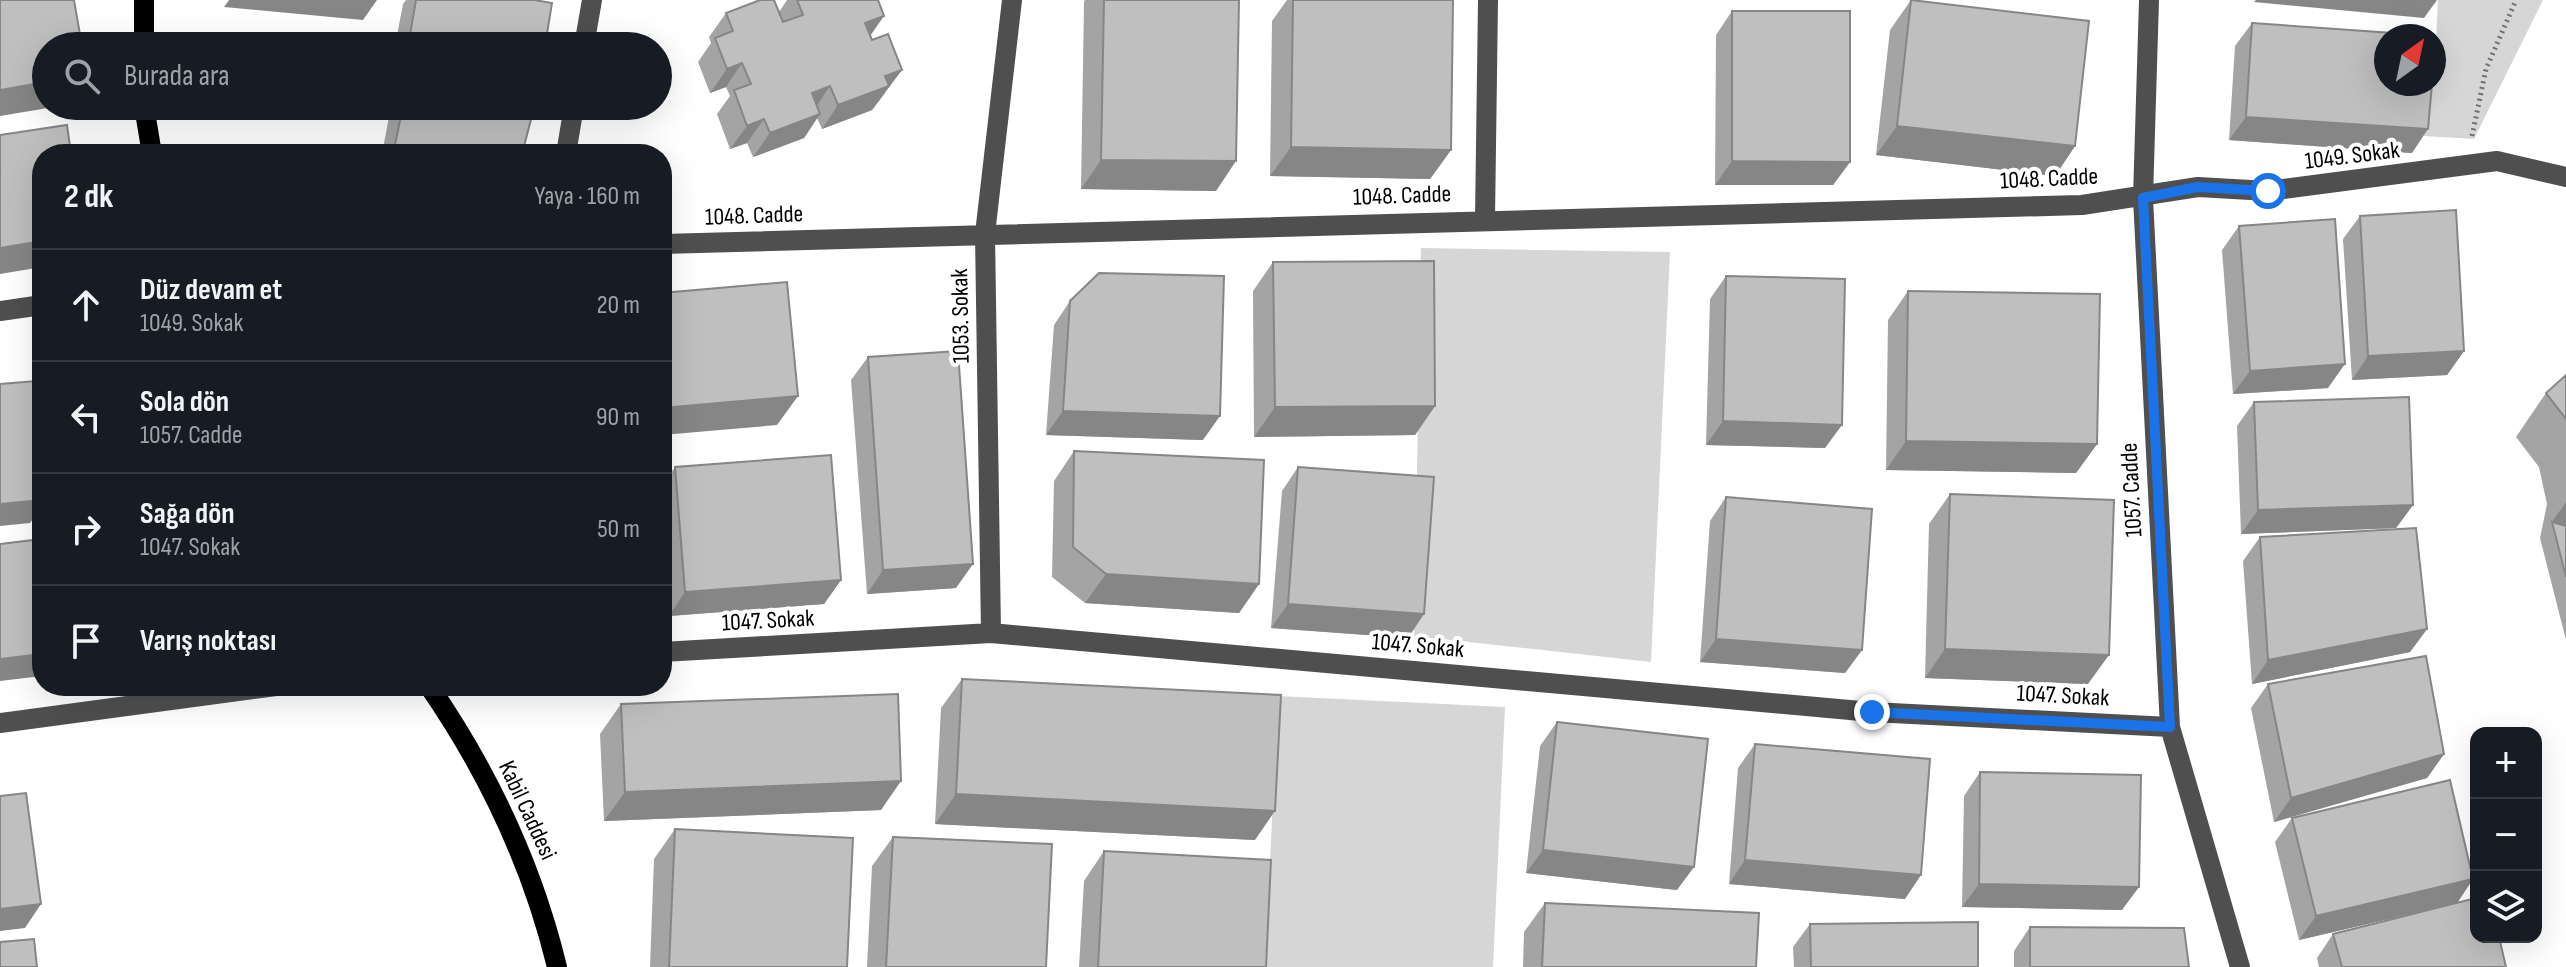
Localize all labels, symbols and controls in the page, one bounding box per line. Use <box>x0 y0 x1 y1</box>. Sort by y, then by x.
north arrow <box>2374 24 2446 96</box>
search box <box>32 32 672 120</box>
icon: search <box>60 54 104 98</box>
text: Burada ara <box>124 58 230 94</box>
street label: 1049. Sokak <box>2303 135 2401 176</box>
street label: 1048. Cadde <box>1999 161 2099 196</box>
route start <box>2250 173 2286 209</box>
text: 2 dk <box>64 176 113 217</box>
street label: 1048. Cadde <box>1352 179 1452 212</box>
text: Yaya · 160 m <box>534 181 640 212</box>
street label: 1048. Cadde <box>704 199 804 232</box>
street label: 1053. Sokak <box>945 268 976 364</box>
text: Düz devam et <box>140 272 282 308</box>
icon: ahead <box>64 283 108 327</box>
text: 20 m <box>597 290 640 321</box>
text: 1049. Sokak <box>140 308 243 339</box>
text: Sola dön <box>140 384 229 420</box>
icon: left <box>64 395 108 439</box>
text: 90 m <box>596 402 640 433</box>
text: 1057. Cadde <box>140 420 242 451</box>
street label: 1057. Cadde <box>2115 442 2148 538</box>
text: Sağa dön <box>140 496 235 532</box>
icon: right <box>64 507 108 551</box>
text: 50 m <box>597 514 640 545</box>
text: 1047. Sokak <box>140 532 240 563</box>
street label: 1047. Sokak <box>721 604 815 637</box>
icon: arrive <box>64 619 108 663</box>
text: Varış noktası <box>140 623 276 659</box>
street label: 1047. Sokak <box>1371 627 1465 664</box>
street label: 1047. Sokak <box>2016 679 2110 712</box>
route end <box>1854 694 1890 730</box>
map controls <box>2470 727 2542 943</box>
button: + <box>2470 727 2542 799</box>
street label: Kabil Caddesi <box>492 756 563 864</box>
button: − <box>2470 799 2542 871</box>
button: layers <box>2470 871 2542 943</box>

